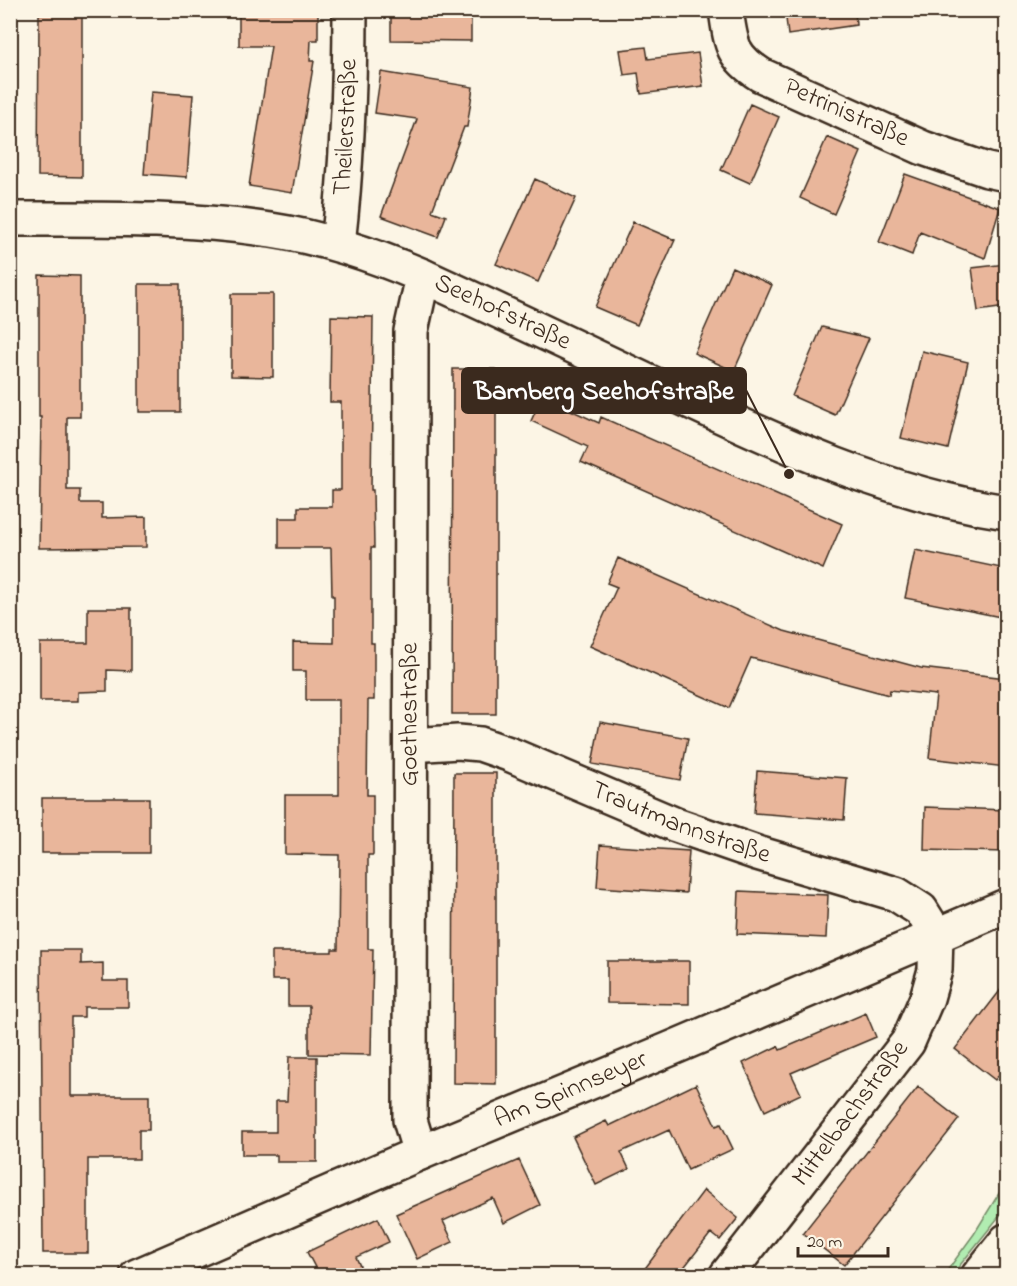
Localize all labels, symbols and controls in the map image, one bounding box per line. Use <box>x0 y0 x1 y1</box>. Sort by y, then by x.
street label: Theilerstraße <box>324 58 369 197</box>
street label: Petrinistraße <box>777 69 915 158</box>
street label: Seehofstraße <box>427 264 577 361</box>
callout: Bamberg Seehofstraße <box>462 368 746 413</box>
text: Bamberg Seehofstraße <box>472 373 735 413</box>
street label: Goethestraße <box>391 642 430 786</box>
street label: Trautmannstraße <box>585 772 775 875</box>
street label: Mittelbachstraße <box>783 1032 919 1195</box>
street label: Am Spinnseyer <box>488 1041 654 1139</box>
scale bar <box>798 1220 888 1258</box>
text: 20 m <box>807 1230 842 1256</box>

